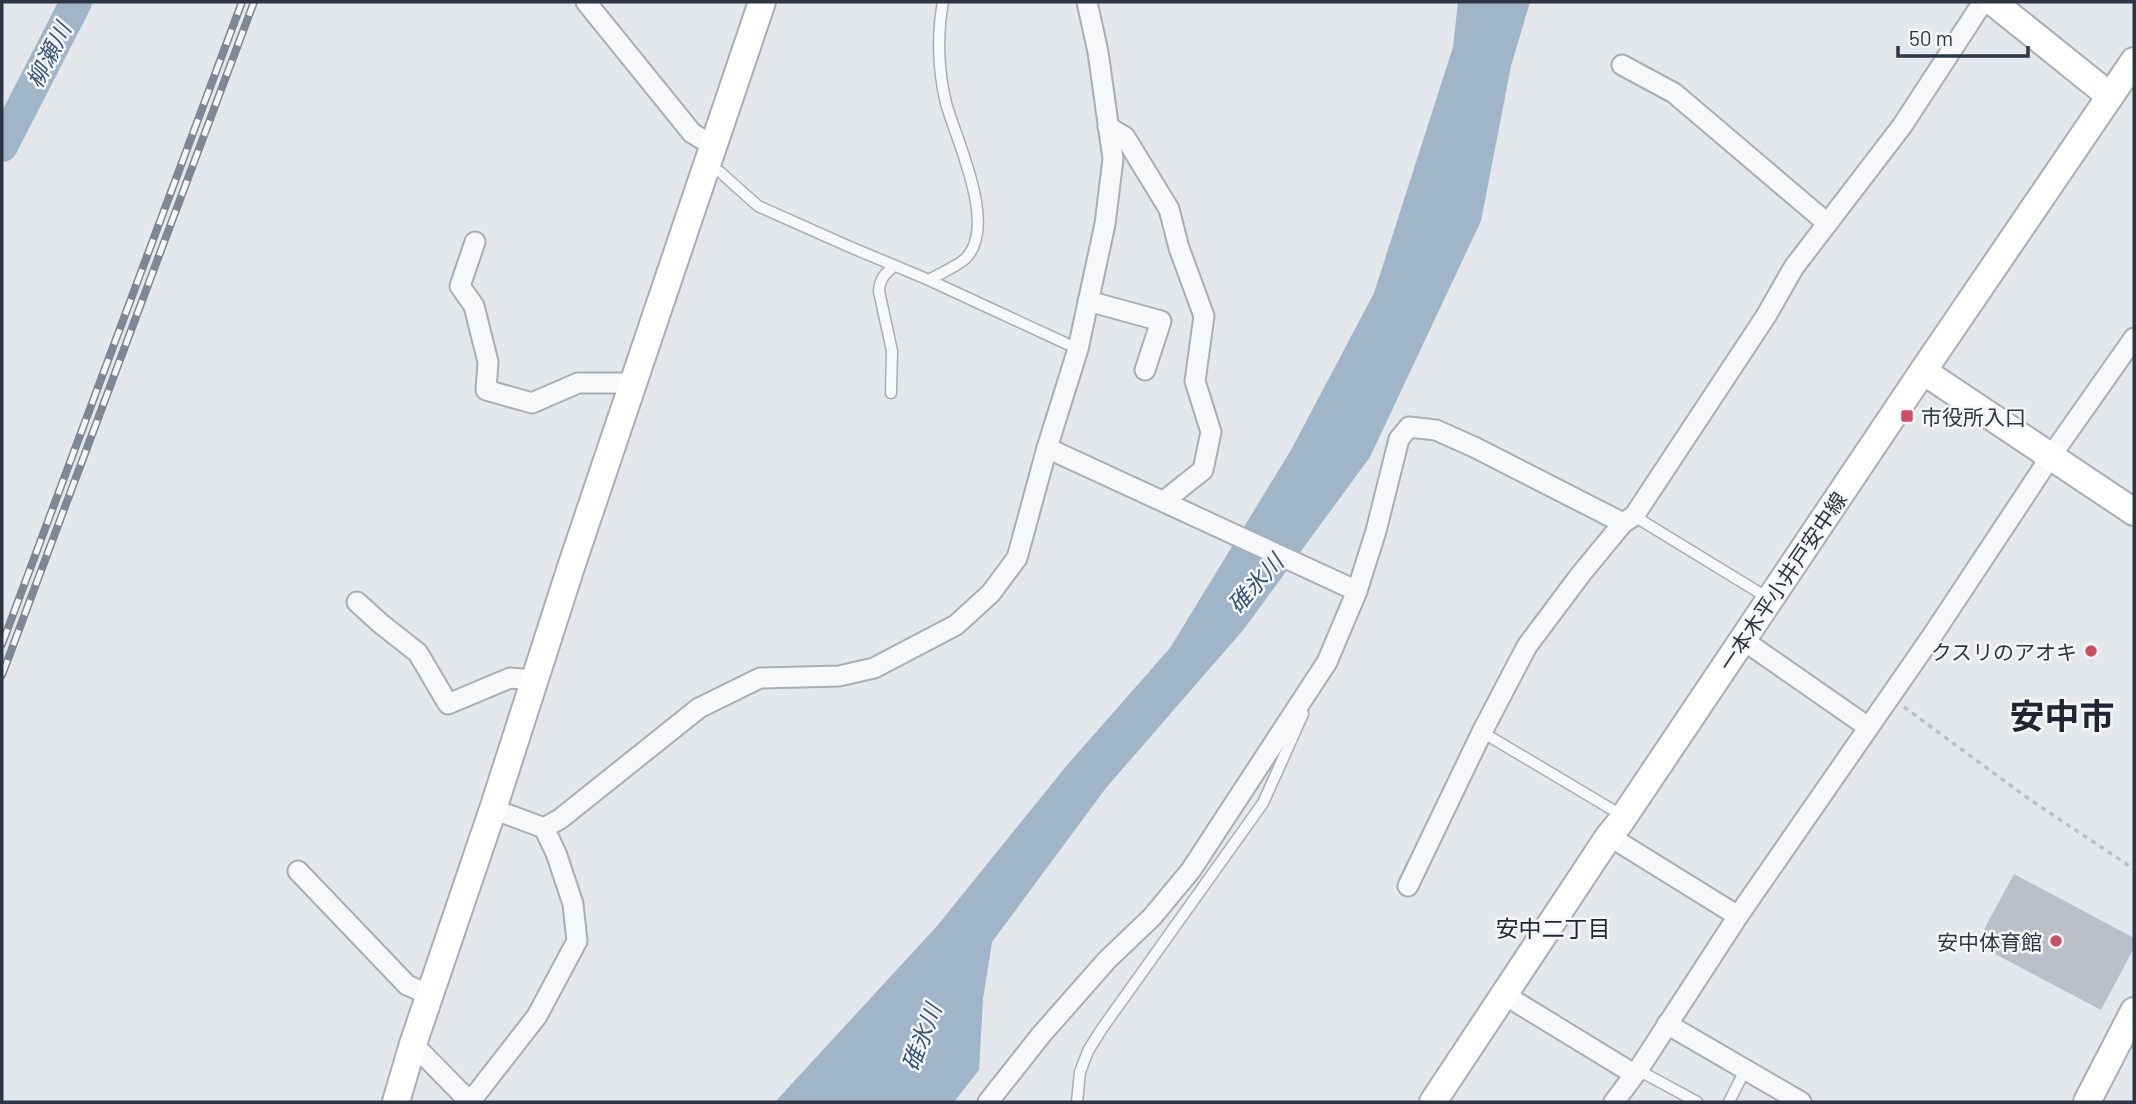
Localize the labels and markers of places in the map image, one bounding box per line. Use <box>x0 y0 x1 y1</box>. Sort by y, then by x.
place label: 市役所入口 <box>1921 404 2026 429</box>
marker: 市役所入口 <box>1899 408 1915 424</box>
place label: クスリのアオキ <box>1931 639 2077 664</box>
marker: クスリのアオキ <box>2083 643 2099 659</box>
place label: 安中体育館 <box>1937 929 2042 954</box>
marker: 安中体育館 <box>2048 933 2064 949</box>

